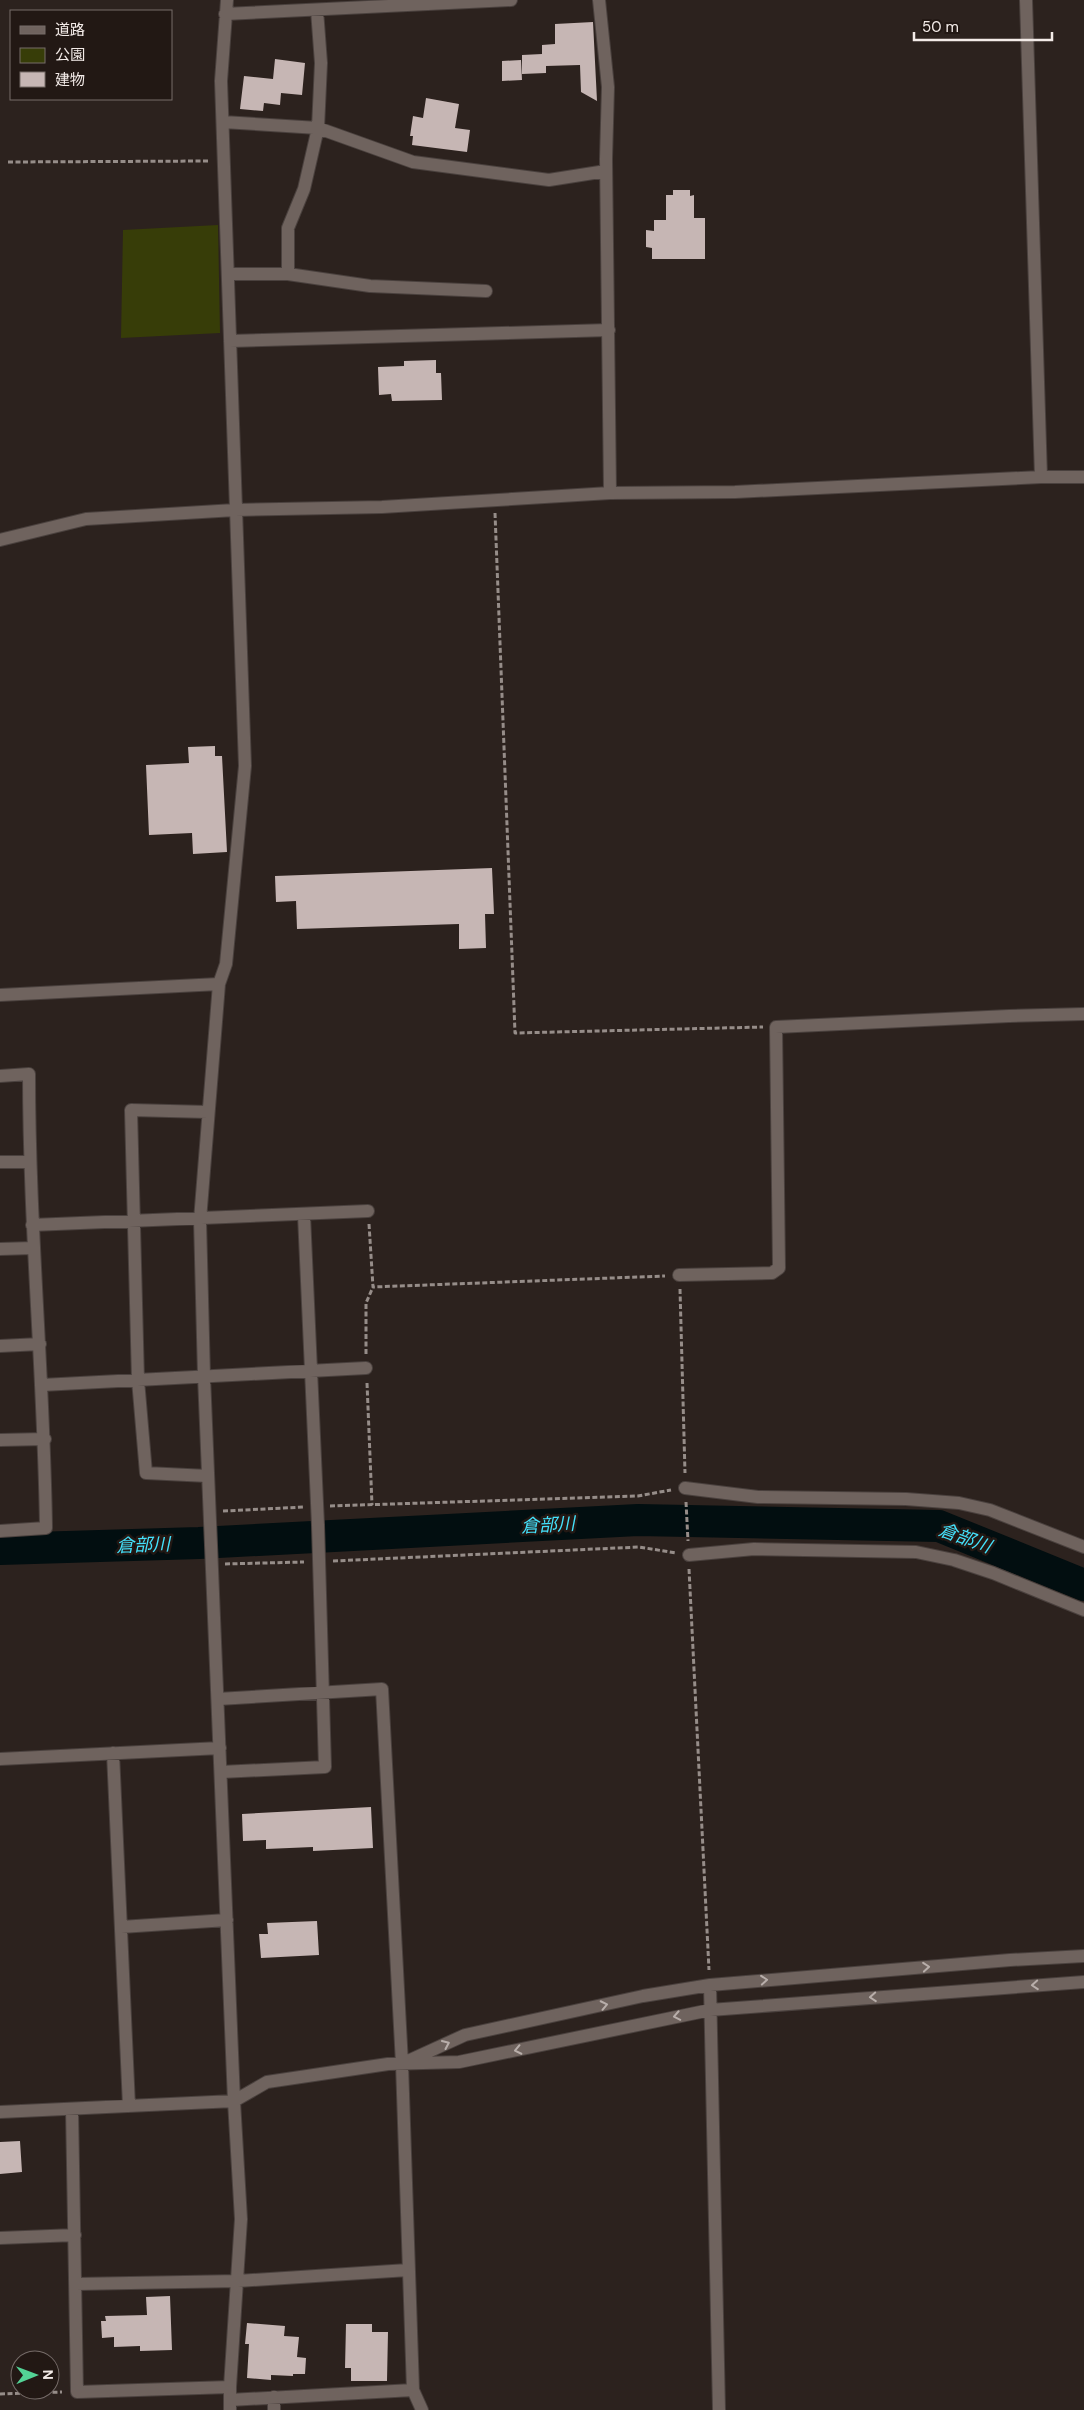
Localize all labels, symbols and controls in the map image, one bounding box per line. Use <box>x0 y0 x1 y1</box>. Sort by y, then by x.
legend <box>10 10 172 100</box>
scale bar <box>914 10 1052 42</box>
text: 50 m <box>922 17 959 37</box>
text: 道路 <box>55 20 85 40</box>
text: 公園 <box>55 45 85 65</box>
text: 建物 <box>55 70 85 90</box>
water label: 倉部川 <box>520 1511 578 1538</box>
water label: 倉部川 <box>936 1517 996 1559</box>
water label: 倉部川 <box>116 1532 172 1558</box>
one-way arrow <box>922 1961 930 1972</box>
one-way arrow <box>760 1975 768 1986</box>
one-way arrow <box>1031 1980 1039 1991</box>
one-way arrow <box>869 1992 877 2003</box>
one-way arrow <box>599 2000 608 2011</box>
one-way arrow <box>673 2011 681 2021</box>
one-way arrow <box>441 2039 450 2050</box>
one-way arrow <box>513 2044 522 2054</box>
north arrow <box>10 2350 60 2400</box>
text: N <box>39 2370 57 2380</box>

